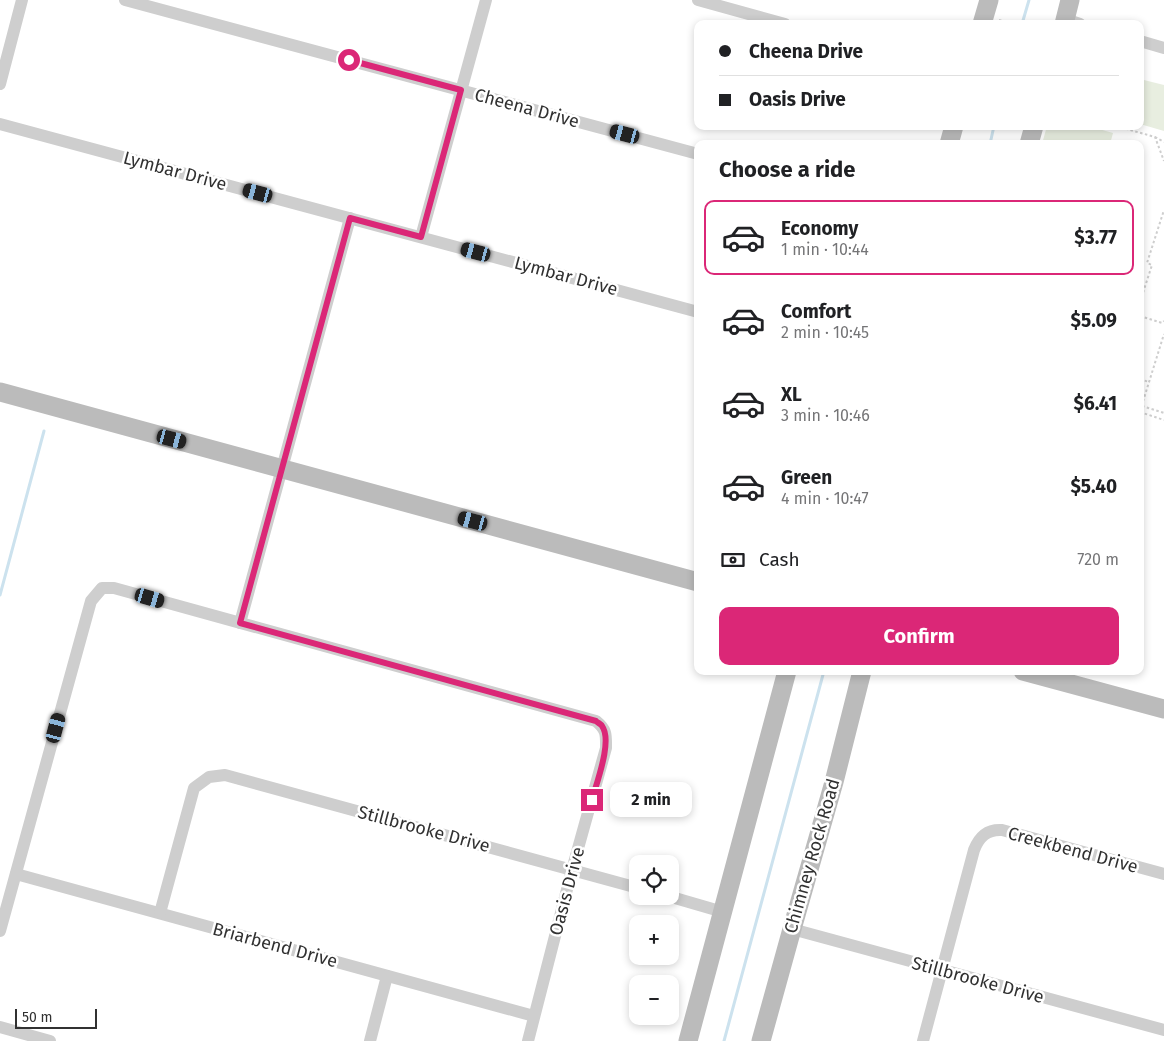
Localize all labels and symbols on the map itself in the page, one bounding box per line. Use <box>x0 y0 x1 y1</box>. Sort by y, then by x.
route start <box>338 49 360 71</box>
street label: Cheena Drive <box>472 83 582 133</box>
car <box>608 123 641 145</box>
street label: Lymbar Drive <box>121 147 229 195</box>
car <box>241 182 274 204</box>
car <box>459 241 492 263</box>
street label: Lymbar Drive <box>512 252 620 300</box>
car <box>155 428 188 450</box>
car <box>456 510 489 532</box>
car <box>133 587 166 609</box>
car <box>44 712 67 744</box>
street label: Chimney Rock Road <box>779 776 845 936</box>
callout: 2 min <box>610 782 692 818</box>
route end <box>581 789 603 811</box>
street label: Stillbrooke Drive <box>356 801 492 857</box>
street label: Creekbend Drive <box>1006 822 1140 878</box>
street label: Oasis Drive <box>545 844 589 938</box>
street label: Briarbend Drive <box>210 918 340 972</box>
street label: Stillbrooke Drive <box>910 952 1046 1008</box>
scale bar <box>15 1006 98 1029</box>

